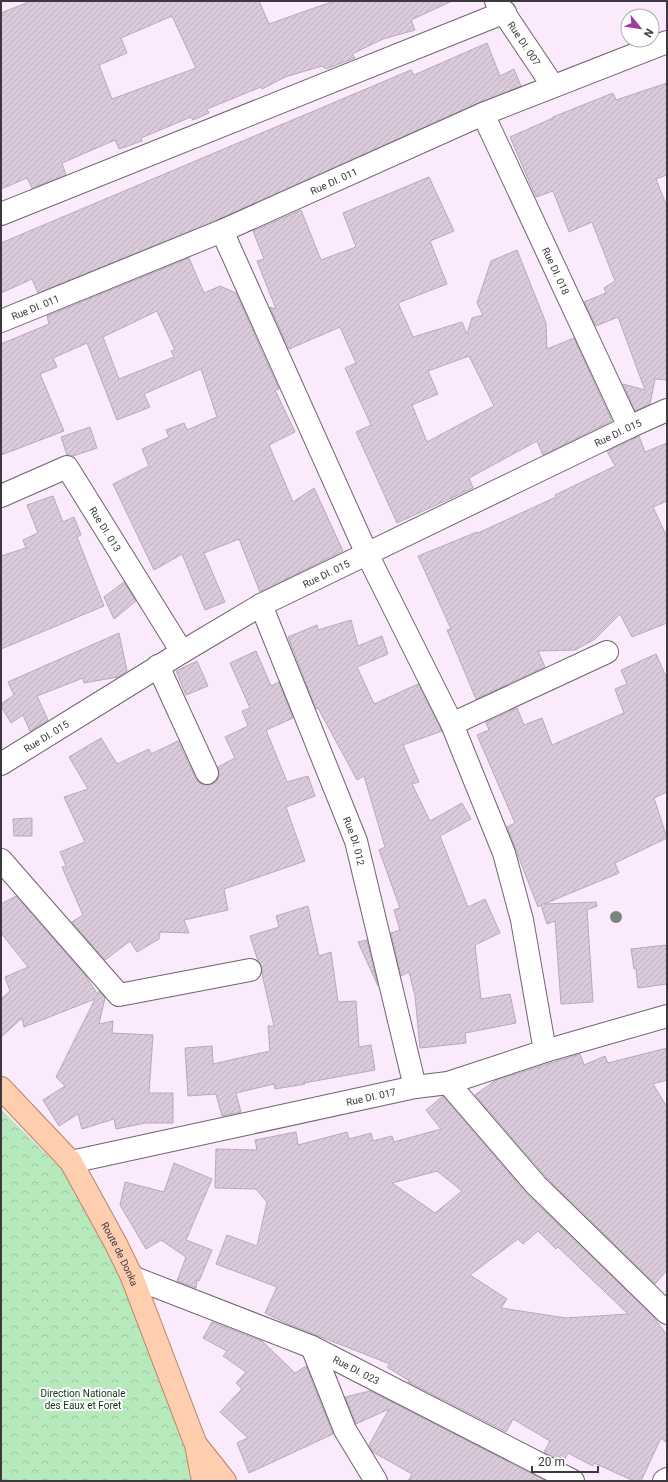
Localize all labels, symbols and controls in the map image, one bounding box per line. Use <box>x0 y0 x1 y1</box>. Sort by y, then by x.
north arrow <box>620 8 660 48</box>
street label: Rue DI. 007 <box>505 19 543 68</box>
text: N <box>641 26 656 40</box>
street label: Rue DI. 011 <box>308 166 359 197</box>
street label: Rue DI. 018 <box>540 246 572 297</box>
street label: Rue DI. 011 <box>10 293 61 322</box>
street label: Rue DI. 015 <box>593 417 644 449</box>
street label: Rue DI. 013 <box>87 505 123 554</box>
street label: Rue DI. 015 <box>301 558 352 590</box>
street label: Rue DI. 015 <box>22 718 71 755</box>
street label: Rue DI. 012 <box>341 815 367 867</box>
street label: Rue DI. 017 <box>345 1086 397 1108</box>
street label: Route de Donka <box>99 1220 140 1288</box>
street label: Rue DI. 023 <box>331 1354 381 1387</box>
park label: Direction Nationale des Eaux et Foret <box>41 1388 125 1411</box>
scale bar <box>532 1448 598 1474</box>
text: 20 m <box>538 1455 565 1469</box>

